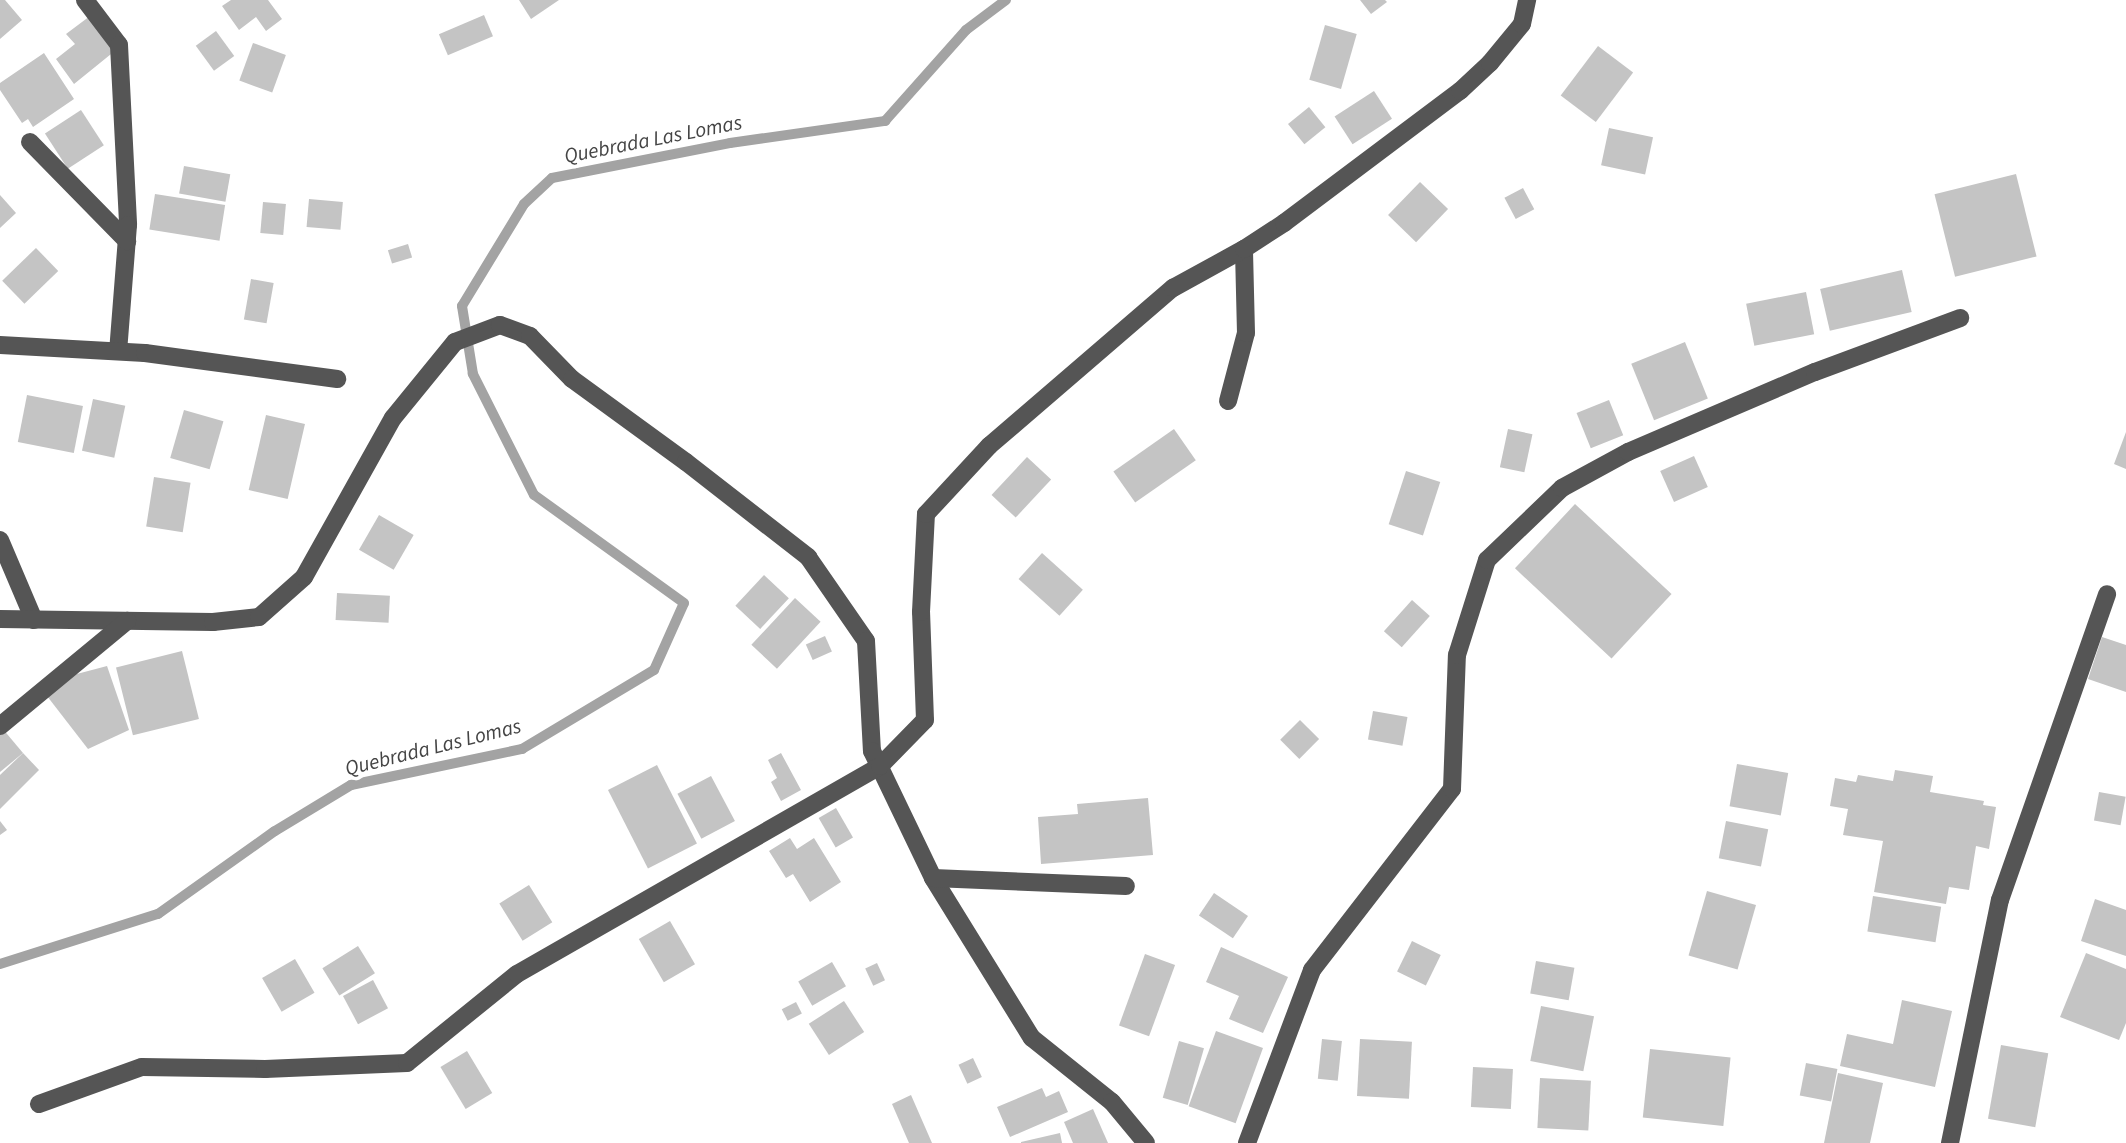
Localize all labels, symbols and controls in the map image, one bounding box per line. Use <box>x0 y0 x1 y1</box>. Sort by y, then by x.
water label: Quebrada Las Lomas <box>562 109 744 169</box>
water label: Quebrada Las Lomas <box>342 713 524 781</box>

